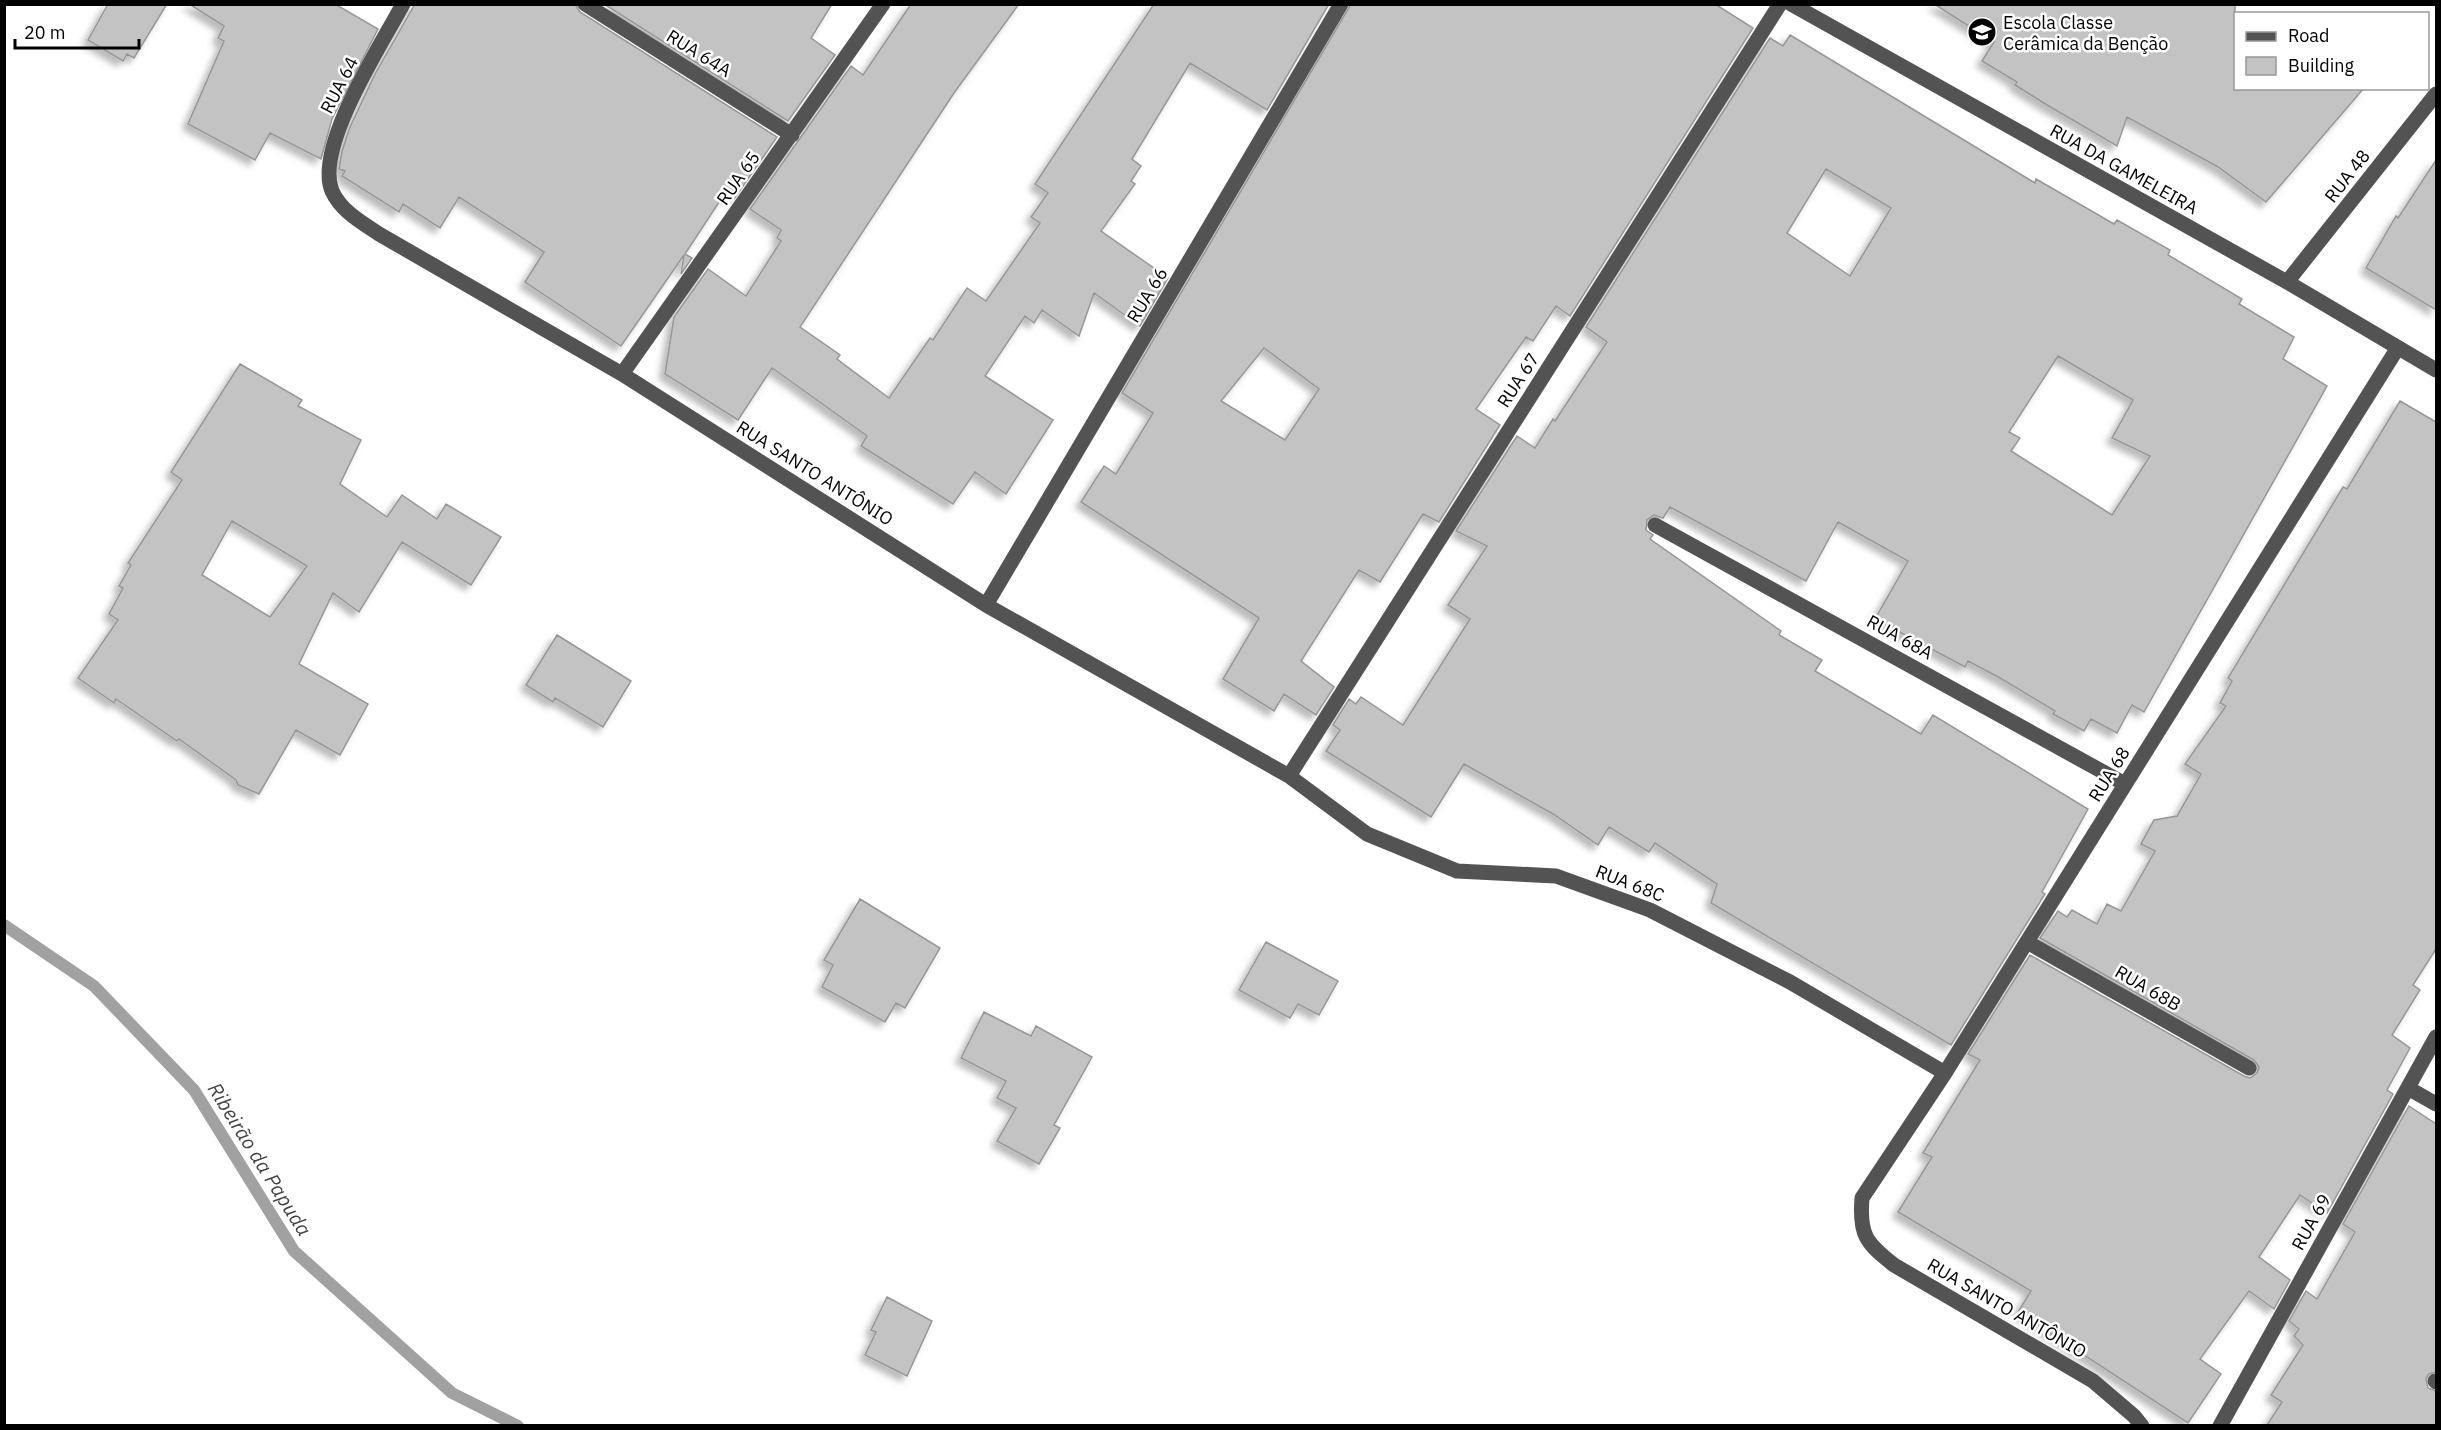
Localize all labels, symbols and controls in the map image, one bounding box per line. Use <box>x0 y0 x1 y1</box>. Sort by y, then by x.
place label: Escola Classe Cerâmica da Benção <box>2003 11 2168 55</box>
scale bar <box>15 12 140 50</box>
legend <box>2234 12 2429 90</box>
school or university icon: Escola Classe Cerâmica da Benção <box>1966 16 1998 48</box>
text: 20 m <box>24 21 66 44</box>
street label: RUA 64A <box>662 24 736 82</box>
text: Road <box>2288 24 2329 47</box>
street label: RUA 64 <box>315 53 363 117</box>
text: Building <box>2288 54 2355 77</box>
street label: RUA DA GAMELEIRA <box>2046 119 2202 219</box>
street label: RUA 48 <box>2319 145 2375 207</box>
street label: RUA 65 <box>711 147 765 209</box>
street label: RUA 66 <box>1122 263 1172 327</box>
street label: RUA 67 <box>1492 348 1544 412</box>
street label: RUA SANTO ANTÔNIO <box>732 415 898 531</box>
street label: RUA 68A <box>1863 609 1938 665</box>
street label: RUA 68 <box>2083 742 2135 806</box>
street label: RUA 68C <box>1592 859 1668 907</box>
street label: RUA 68B <box>2111 960 2185 1016</box>
water label: Ribeirão da Papuda <box>202 1077 318 1241</box>
street label: RUA 69 <box>2286 1190 2336 1254</box>
street label: RUA SANTO ANTÔNIO <box>1923 1253 2091 1363</box>

